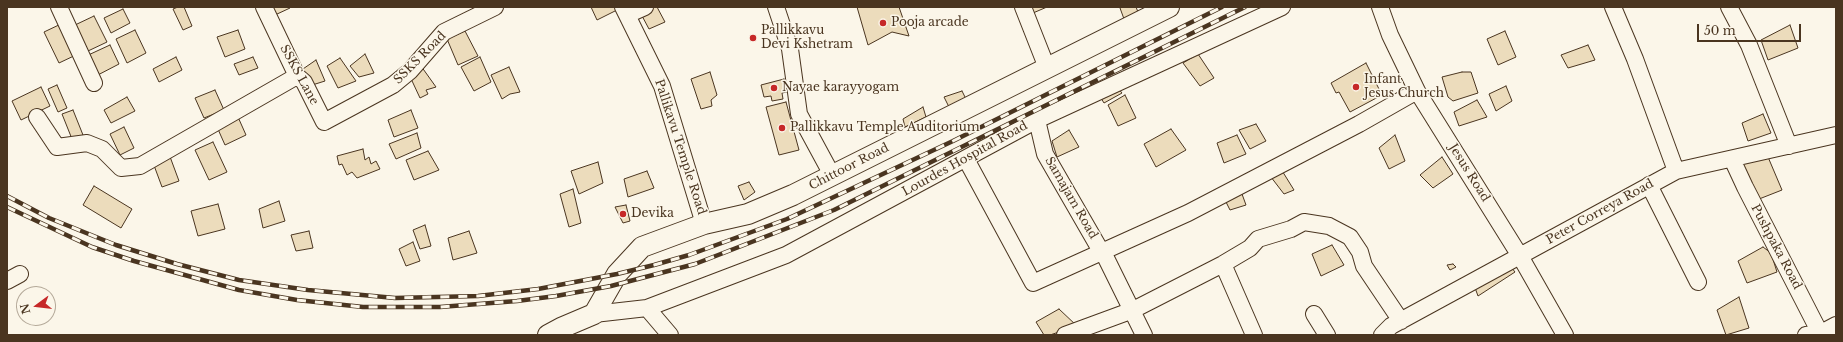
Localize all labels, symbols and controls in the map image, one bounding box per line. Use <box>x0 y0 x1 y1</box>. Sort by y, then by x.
place label: Pooja arcade <box>891 16 969 30</box>
scale bar <box>1699 16 1803 42</box>
marker: Pooja arcade <box>878 18 888 28</box>
text: 50 m <box>1704 23 1736 38</box>
place label: Pallikkavu Devi Kshetram <box>761 24 853 52</box>
street label: SSKS Road <box>391 29 449 87</box>
marker: Pallikkavu Devi Kshetram <box>748 33 758 43</box>
street label: SSKS Lane <box>277 42 321 108</box>
place label: Infant Jesus Church <box>1364 73 1444 101</box>
street label: Pallikavu Temple Road <box>651 77 709 217</box>
place label: Nayae karayyogam <box>782 81 899 95</box>
marker: Infant Jesus Church <box>1351 82 1361 92</box>
marker: Nayae karayyogam <box>769 83 779 93</box>
street label: Lourdes Hospital Road <box>900 119 1030 199</box>
place label: Pallikkavu Temple Auditorium <box>790 121 980 135</box>
marker: Pallikkavu Temple Auditorium <box>777 123 787 133</box>
street label: Chittoor Road <box>807 141 891 193</box>
street label: Jesus Road <box>1446 141 1492 205</box>
street label: Samajam Road <box>1042 154 1100 242</box>
street label: Peter Correya Road <box>1544 177 1656 247</box>
street label: Pushpaka Road <box>1748 202 1804 292</box>
place label: Devika <box>631 207 674 221</box>
marker: Devika <box>618 209 628 219</box>
north arrow <box>16 286 56 326</box>
text: N <box>17 302 33 316</box>

